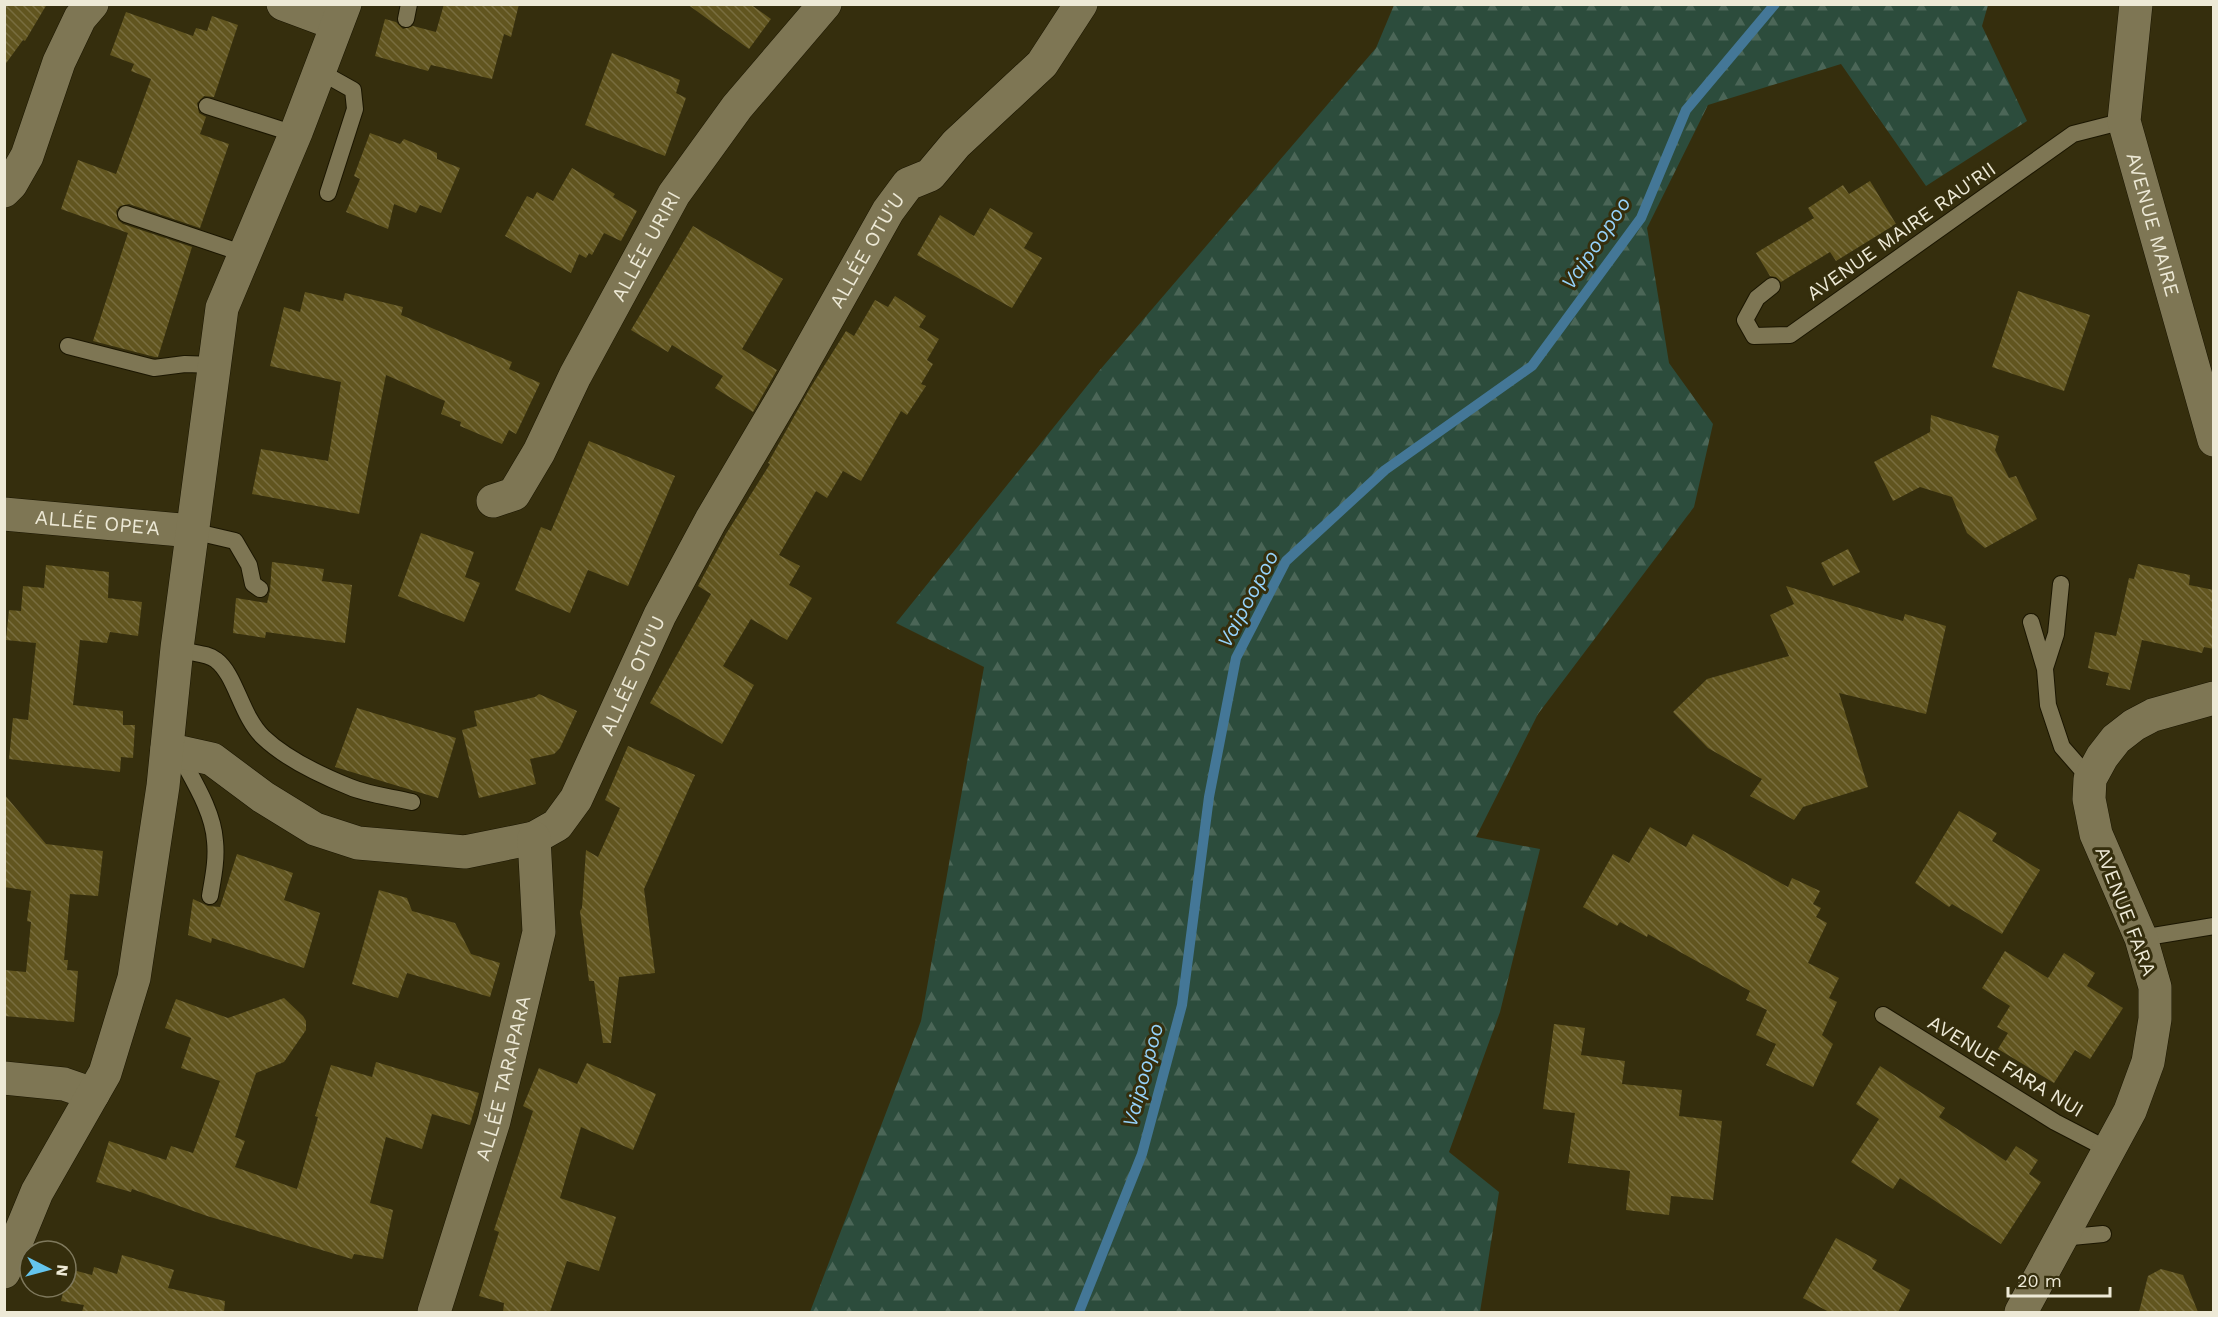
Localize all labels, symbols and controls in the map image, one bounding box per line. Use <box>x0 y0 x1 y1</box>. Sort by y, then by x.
street label: AVENUE MAIRE <box>2121 150 2185 299</box>
street label: AVENUE MAIRE RAU'RII <box>1802 157 2000 305</box>
street label: ALLÉE URIRI <box>606 187 685 305</box>
street label: ALLÉE OTU'U <box>824 188 910 312</box>
water label: Vaipoopoo <box>1555 192 1636 294</box>
street label: ALLÉE OPE'A <box>34 505 161 540</box>
water label: Vaipoopoo <box>1212 546 1284 652</box>
street label: ALLÉE OTU'U <box>595 612 670 739</box>
street label: AVENUE FARA <box>2090 843 2162 979</box>
street label: ALLÉE TARAPARA <box>470 993 535 1164</box>
street label: AVENUE FARA NUI <box>1924 1010 2088 1122</box>
water label: Vaipoopoo <box>1117 1020 1168 1130</box>
north arrow <box>18 1239 78 1299</box>
scale bar <box>2008 1260 2110 1298</box>
text: N <box>52 1264 72 1277</box>
text: 20 m <box>2017 1270 2062 1291</box>

